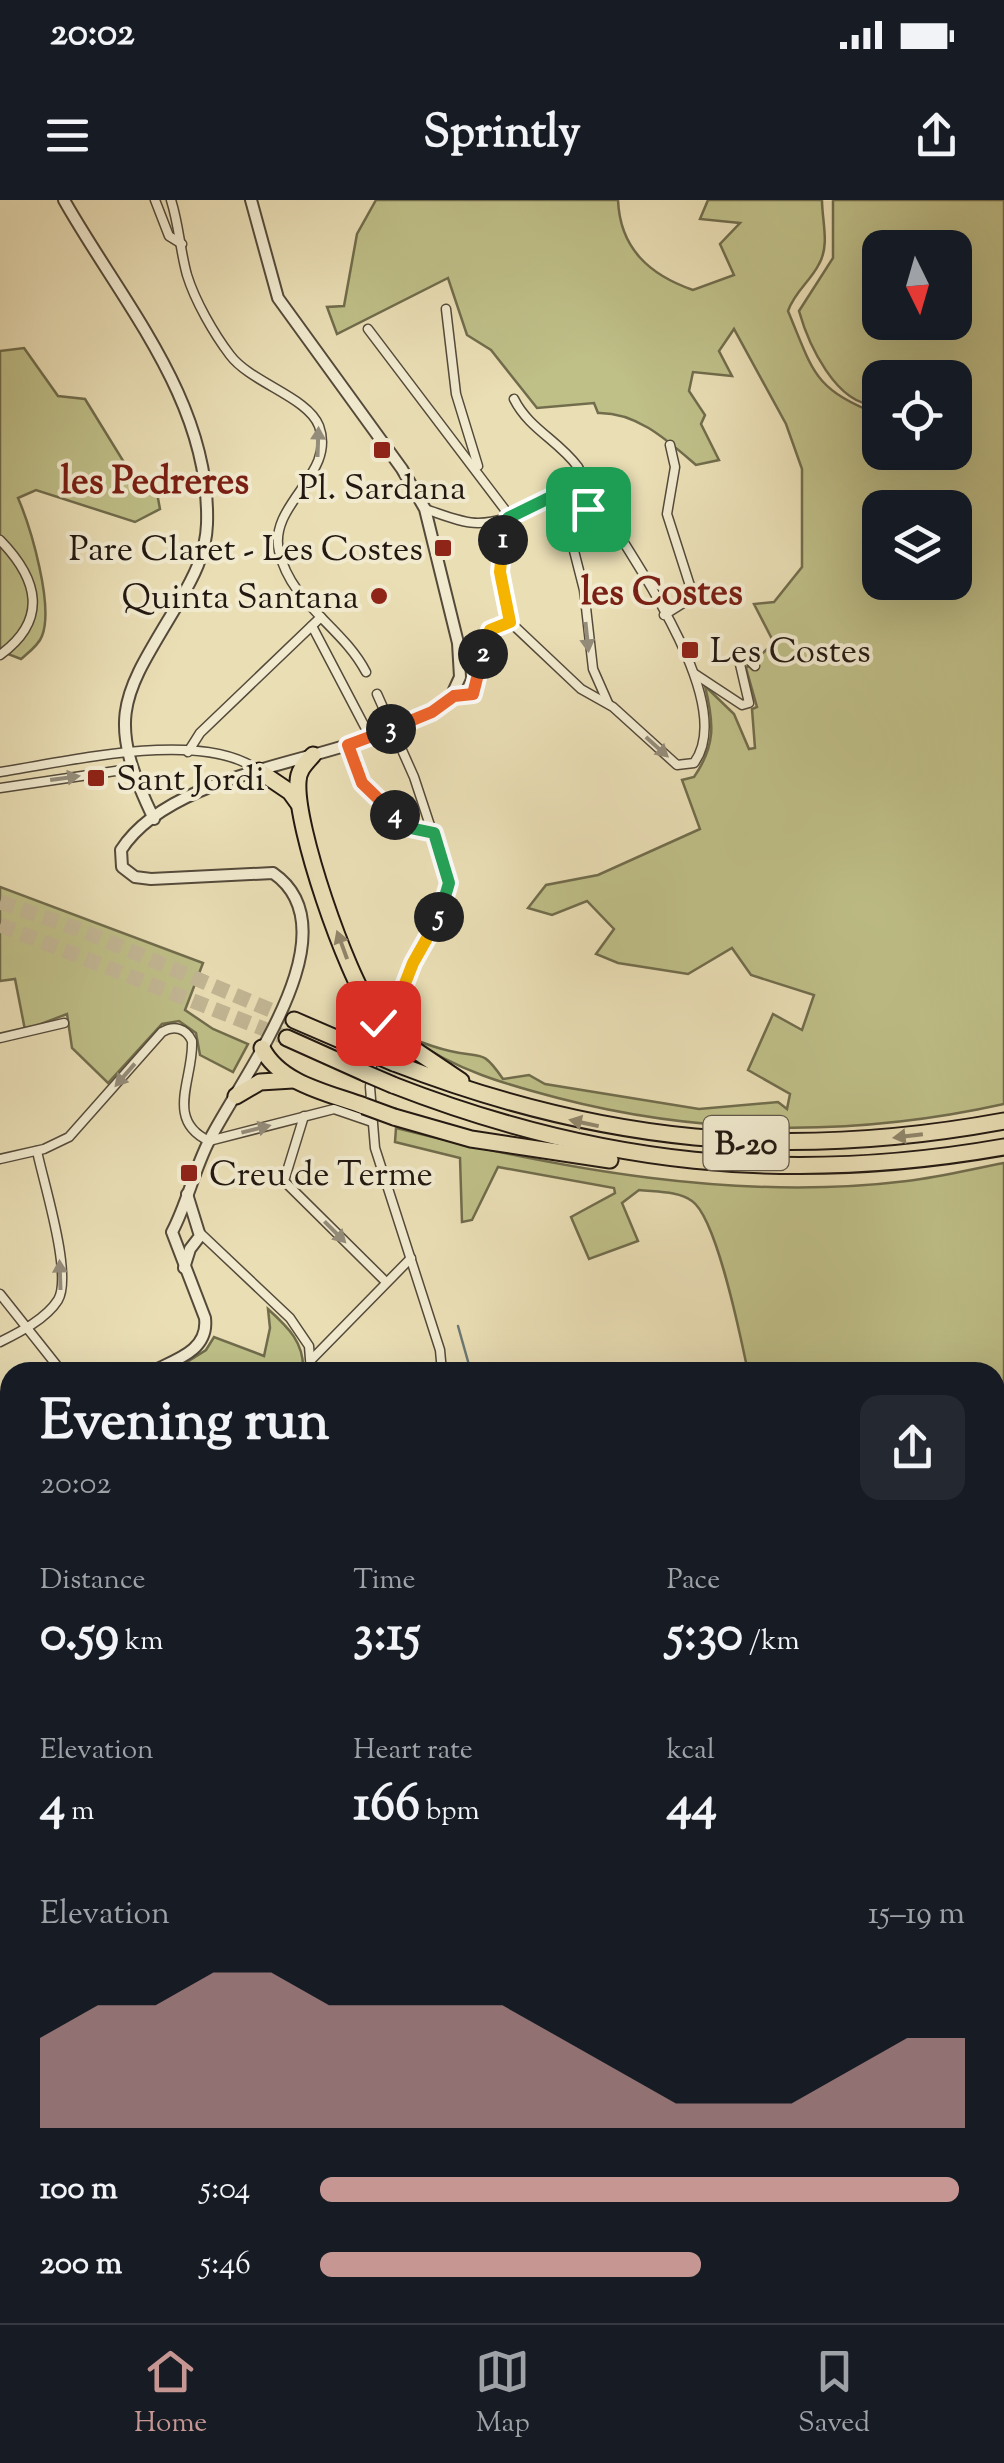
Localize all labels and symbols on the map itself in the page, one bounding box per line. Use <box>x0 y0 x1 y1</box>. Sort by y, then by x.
north arrow <box>862 230 972 340</box>
one-way arrow <box>310 426 326 457</box>
marker: Pl. Sardana <box>371 439 393 461</box>
district label: les Pedreres <box>61 457 249 511</box>
place label: Pl. Sardana <box>298 465 466 516</box>
pin <box>546 467 631 552</box>
pin: 1 <box>478 515 528 565</box>
place label: Pare Claret - Les Costes <box>69 526 423 577</box>
marker: Pare Claret - Les Costes <box>432 537 454 559</box>
district label: les Costes <box>581 568 743 622</box>
place label: Quinta Santana <box>121 574 359 625</box>
marker: Quinta Santana <box>368 585 390 607</box>
one-way arrow <box>580 621 596 653</box>
place label: Les Costes <box>710 628 871 679</box>
pin: 2 <box>458 629 508 679</box>
marker: Les Costes <box>679 639 701 661</box>
pin: 3 <box>366 704 416 754</box>
one-way arrow <box>644 736 669 758</box>
place label: Sant Jordi <box>116 756 265 807</box>
marker: Sant Jordi <box>85 767 107 789</box>
one-way arrow <box>49 770 81 786</box>
pin: 4 <box>370 790 420 840</box>
pin: 5 <box>414 892 464 942</box>
one-way arrow <box>334 930 349 960</box>
pin <box>336 981 421 1066</box>
one-way arrow <box>114 1062 136 1087</box>
one-way arrow <box>569 1114 600 1130</box>
road number: B-20 <box>704 1116 788 1170</box>
one-way arrow <box>241 1120 272 1136</box>
one-way arrow <box>891 1129 923 1145</box>
place label: Creu de Terme <box>209 1151 433 1202</box>
marker: Creu de Terme <box>178 1162 200 1184</box>
one-way arrow <box>323 1219 347 1243</box>
one-way arrow <box>52 1259 68 1291</box>

